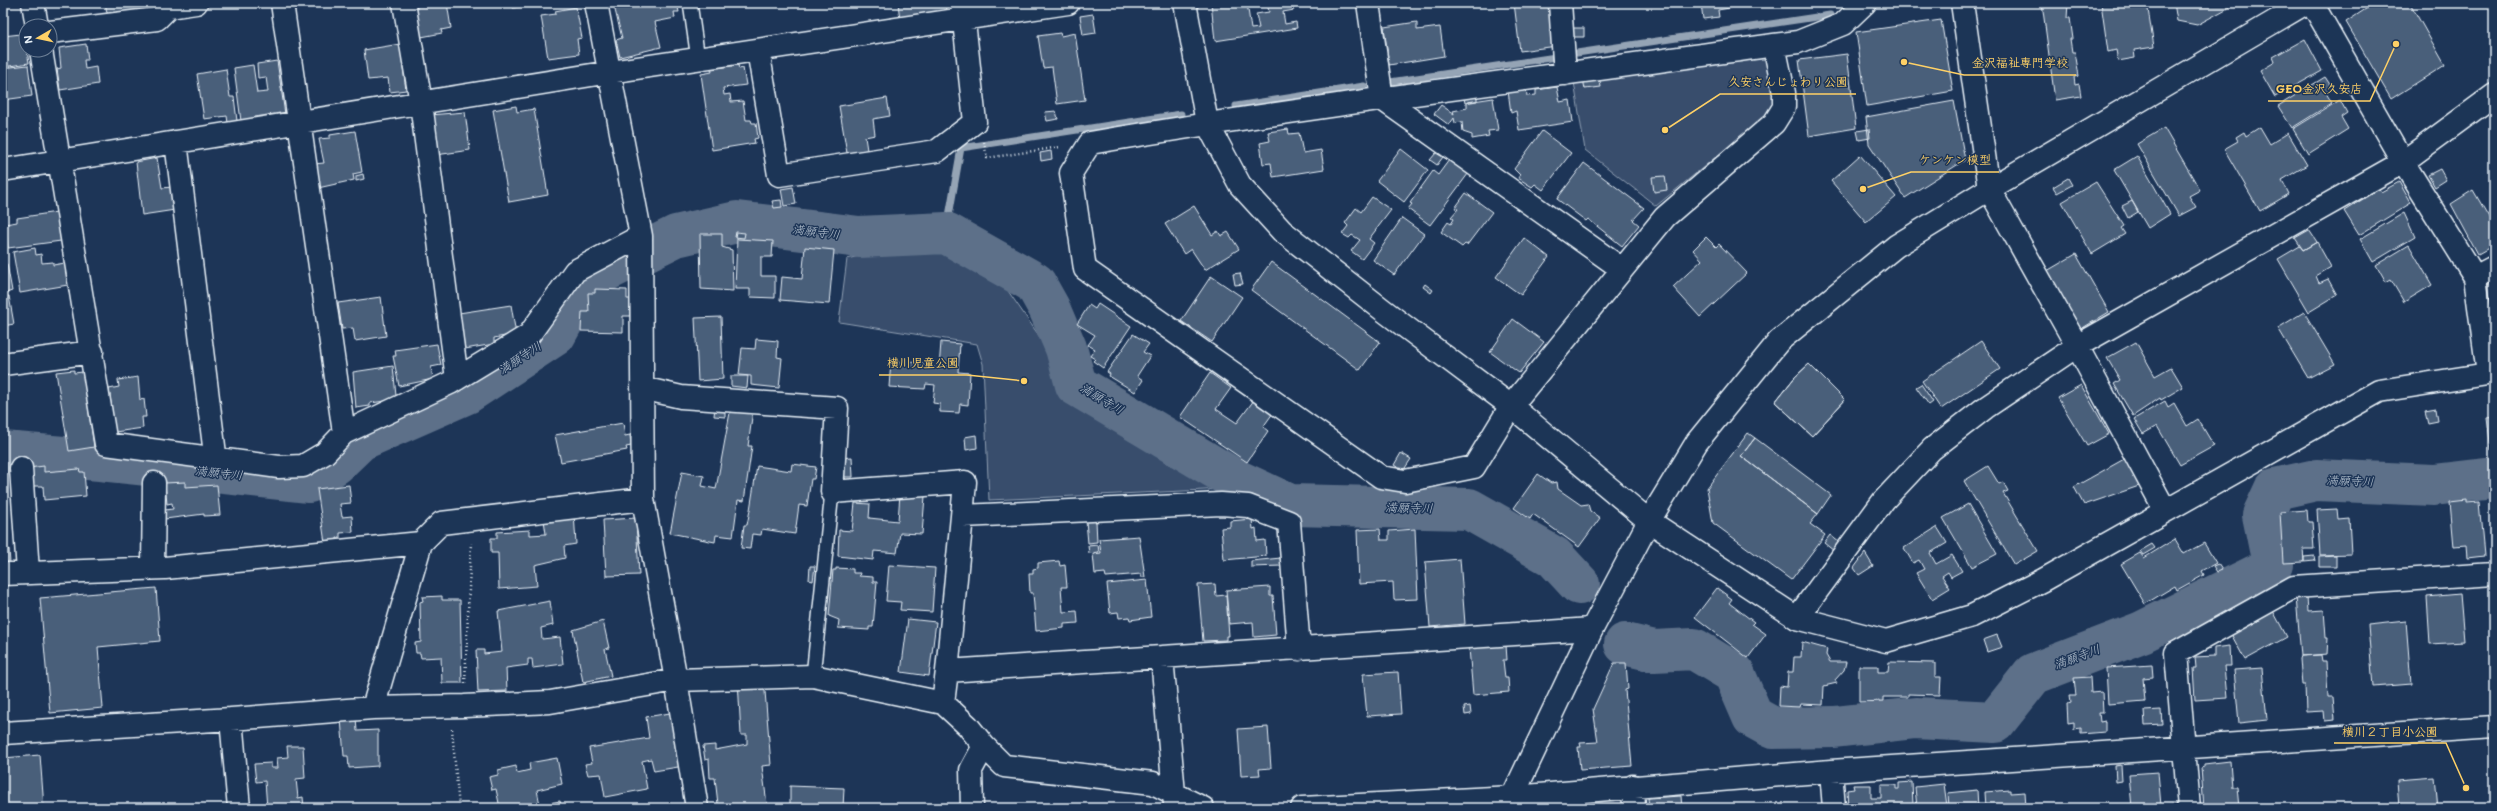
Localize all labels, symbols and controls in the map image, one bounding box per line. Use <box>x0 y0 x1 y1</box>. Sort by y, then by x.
north arrow <box>18 18 58 58</box>
text: N <box>20 34 36 45</box>
callout: 金沢福祉専門学校 <box>1964 51 2076 75</box>
text: 金沢福祉専門学校 <box>1972 54 2068 70</box>
callout: 久安さんじょわり公園 <box>1720 70 1856 94</box>
text: 久安さんじょわり公園 <box>1728 73 1848 89</box>
callout: GEO金沢久安店 <box>2268 77 2370 101</box>
text: GEO金沢久安店 <box>2276 80 2362 96</box>
callout: ケンケン模型 <box>1911 148 1999 172</box>
text: ケンケン模型 <box>1919 151 1991 167</box>
water label: 満願寺川 <box>791 220 841 242</box>
water label: 満願寺川 <box>495 337 544 377</box>
callout: 横川児童公園 <box>879 351 967 375</box>
text: 横川児童公園 <box>887 354 959 370</box>
water label: 満願寺川 <box>1078 379 1127 417</box>
water label: 満願寺川 <box>194 462 244 482</box>
water label: 満願寺川 <box>2326 471 2374 489</box>
water label: 満願寺川 <box>1385 499 1433 515</box>
water label: 満願寺川 <box>2051 640 2102 672</box>
callout: 横川２丁目小公園 <box>2334 719 2446 743</box>
text: 横川２丁目小公園 <box>2342 723 2438 739</box>

